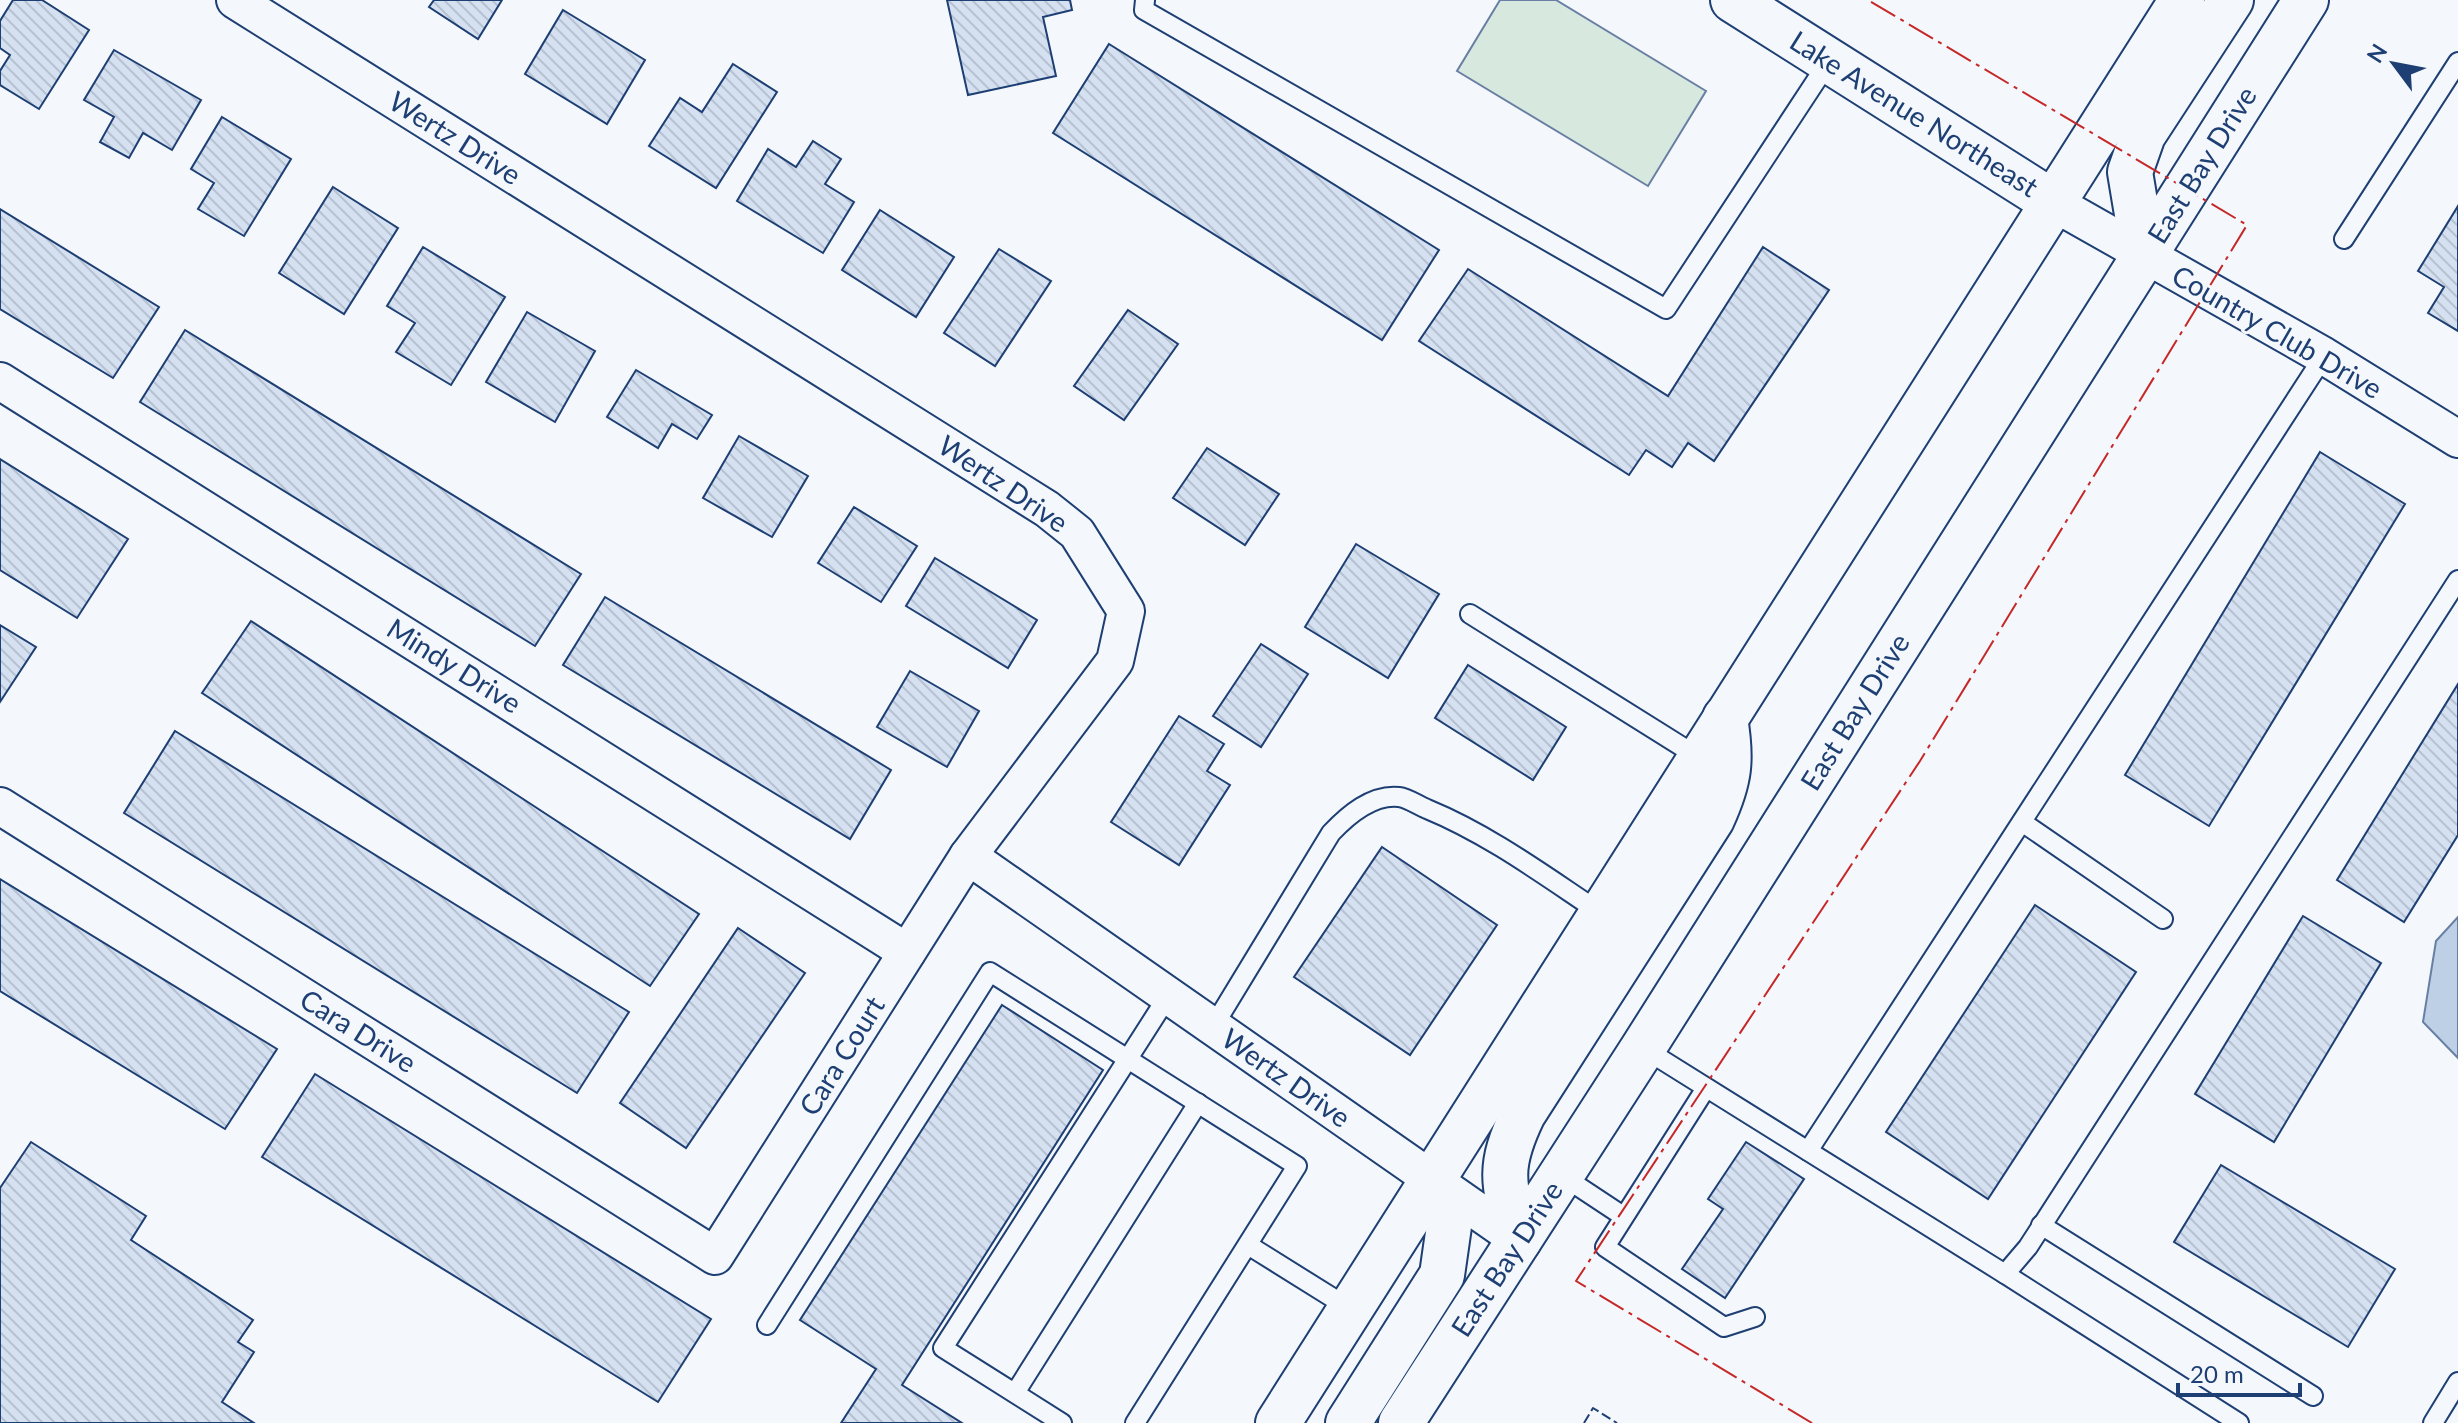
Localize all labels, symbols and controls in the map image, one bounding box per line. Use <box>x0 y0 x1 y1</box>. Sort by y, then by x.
street label: Lake Avenue Northeast <box>1784 23 2045 203</box>
north arrow <box>2354 24 2434 104</box>
text: N <box>2361 39 2393 67</box>
street label: East Bay Drive <box>2139 80 2263 249</box>
street label: Wertz Drive <box>383 83 528 191</box>
street label: Country Club Drive <box>2166 257 2389 405</box>
street label: Wertz Drive <box>932 427 1075 539</box>
street label: Mindy Drive <box>381 611 528 720</box>
street label: East Bay Drive <box>1792 627 1916 796</box>
street label: Cara Drive <box>294 981 423 1079</box>
street label: Cara Court <box>791 990 891 1121</box>
street label: Wertz Drive <box>1216 1021 1357 1134</box>
street label: East Bay Drive <box>1443 1174 1569 1343</box>
scale bar <box>2178 1347 2300 1397</box>
text: 20 m <box>2190 1359 2244 1388</box>

